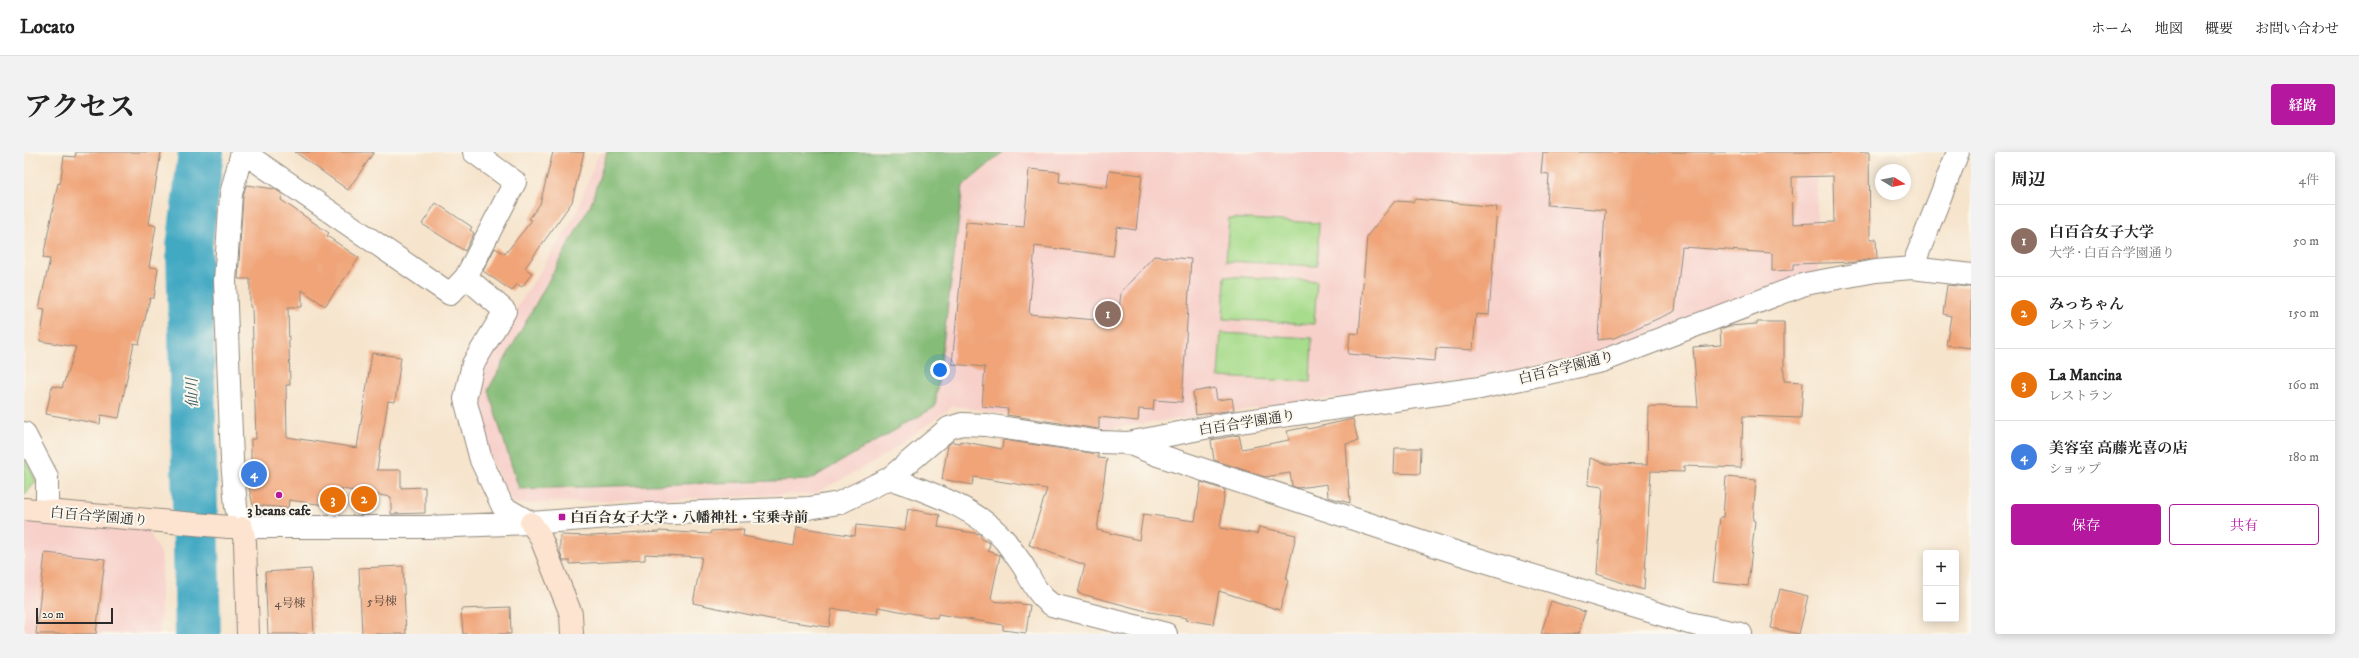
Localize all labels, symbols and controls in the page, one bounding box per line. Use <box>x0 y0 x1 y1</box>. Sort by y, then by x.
text: Locato <box>20 16 75 39</box>
text: ホーム <box>2091 20 2133 38</box>
text: 地図 <box>2155 20 2183 38</box>
text: 概要 <box>2205 20 2233 38</box>
text: お問い合わせ <box>2255 20 2339 38</box>
button: 経路 <box>2271 84 2335 125</box>
text: アクセス <box>24 90 135 125</box>
north arrow <box>1875 164 1911 200</box>
text: 周辺 <box>2011 169 2045 191</box>
text: 4件 <box>2299 172 2319 188</box>
text: 白百合女子大学 <box>2049 223 2154 242</box>
text: 1 <box>2022 233 2026 249</box>
text: 50 m <box>2293 233 2319 249</box>
text: 大学 · 白百合学園通り <box>2049 245 2175 261</box>
text: みっちゃん <box>2049 295 2124 314</box>
pin: 1 <box>1095 299 1121 329</box>
text: 2 <box>2021 305 2027 321</box>
text: 150 m <box>2288 305 2319 321</box>
text: レストラン <box>2049 317 2114 333</box>
street label: 白百合学園通り <box>1517 347 1616 389</box>
your location <box>930 360 950 380</box>
text: La Mancina <box>2049 366 2122 385</box>
water label: 仙川 <box>183 376 202 408</box>
text: 3 <box>2022 377 2026 393</box>
text: 160 m <box>2288 377 2319 393</box>
text: レストラン <box>2049 388 2114 404</box>
street label: 白百合学園通り <box>1197 406 1297 440</box>
text: 美容室 高藤光喜の店 <box>2049 439 2187 458</box>
text: 4 <box>2020 449 2028 465</box>
text: 180 m <box>2288 449 2319 465</box>
pin: 4 <box>241 459 267 489</box>
text: ショップ <box>2049 461 2101 477</box>
pin: 2 <box>351 484 377 514</box>
pin: 3 <box>320 485 346 515</box>
marker: 3 beans cafe <box>274 490 284 500</box>
place label: 3 beans cafe <box>247 502 311 520</box>
street label: 白百合学園通り <box>49 504 149 530</box>
button: 保存 <box>2011 504 2161 545</box>
button: 共有 <box>2169 504 2319 545</box>
place label: 白百合女子大学・八幡神社・宝乗寺前 <box>570 509 808 527</box>
marker: 白百合女子大学・八幡神社・宝乗寺前 <box>557 512 567 522</box>
map controls <box>1923 550 1959 622</box>
button: + <box>1923 550 1959 586</box>
button: − <box>1923 586 1959 622</box>
house number: 5号棟 <box>367 594 397 609</box>
house number: 4号棟 <box>275 596 305 611</box>
scale bar <box>36 606 113 625</box>
text: 20 m <box>42 608 64 622</box>

